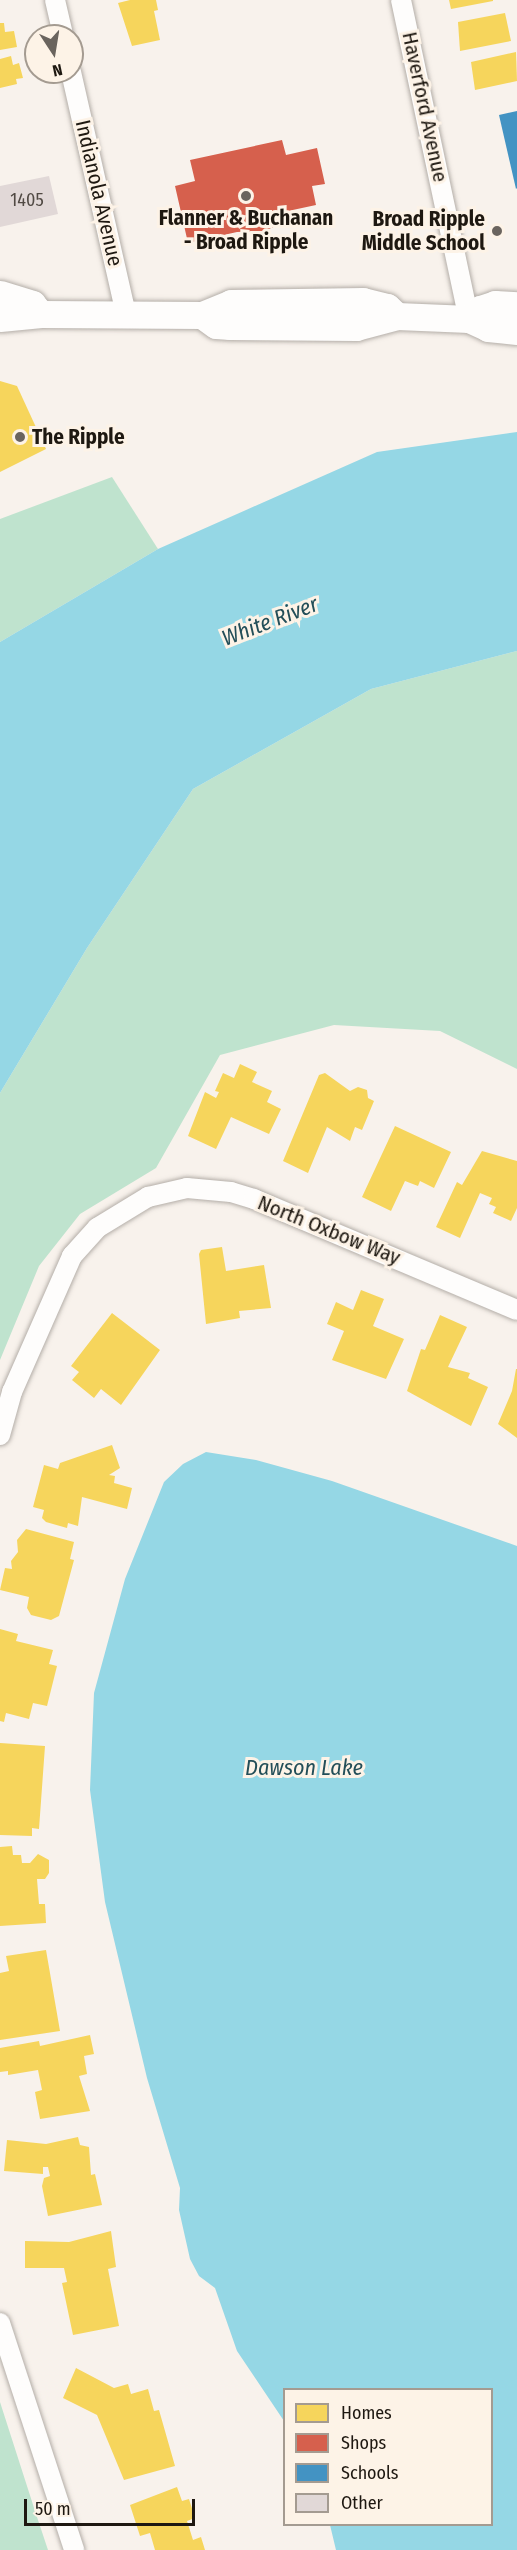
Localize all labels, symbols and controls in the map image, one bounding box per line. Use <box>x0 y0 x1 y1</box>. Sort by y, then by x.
north arrow <box>24 24 84 84</box>
street label: Haverford Avenue <box>397 30 453 184</box>
text: N <box>51 60 64 80</box>
street label: Indianola Avenue <box>70 117 128 269</box>
house number: 1405 <box>10 189 44 211</box>
marker: Flanner & Buchanan - Broad Ripple <box>239 189 253 203</box>
place label: Flanner & Buchanan - Broad Ripple <box>159 205 333 255</box>
place label: Broad Ripple Middle School <box>362 206 485 256</box>
marker: Broad Ripple Middle School <box>490 224 504 238</box>
place label: The Ripple <box>32 424 125 450</box>
marker: The Ripple <box>13 430 27 444</box>
water label: White River <box>218 591 322 651</box>
street label: North Oxbow Way <box>254 1190 404 1270</box>
water label: Dawson Lake <box>245 1755 363 1781</box>
legend <box>283 2388 493 2526</box>
text: Homes <box>341 2402 392 2424</box>
text: Shops <box>341 2432 386 2454</box>
text: Schools <box>341 2462 399 2484</box>
scale bar <box>27 2487 198 2525</box>
text: Other <box>341 2492 383 2514</box>
text: 50 m <box>35 2498 71 2520</box>

